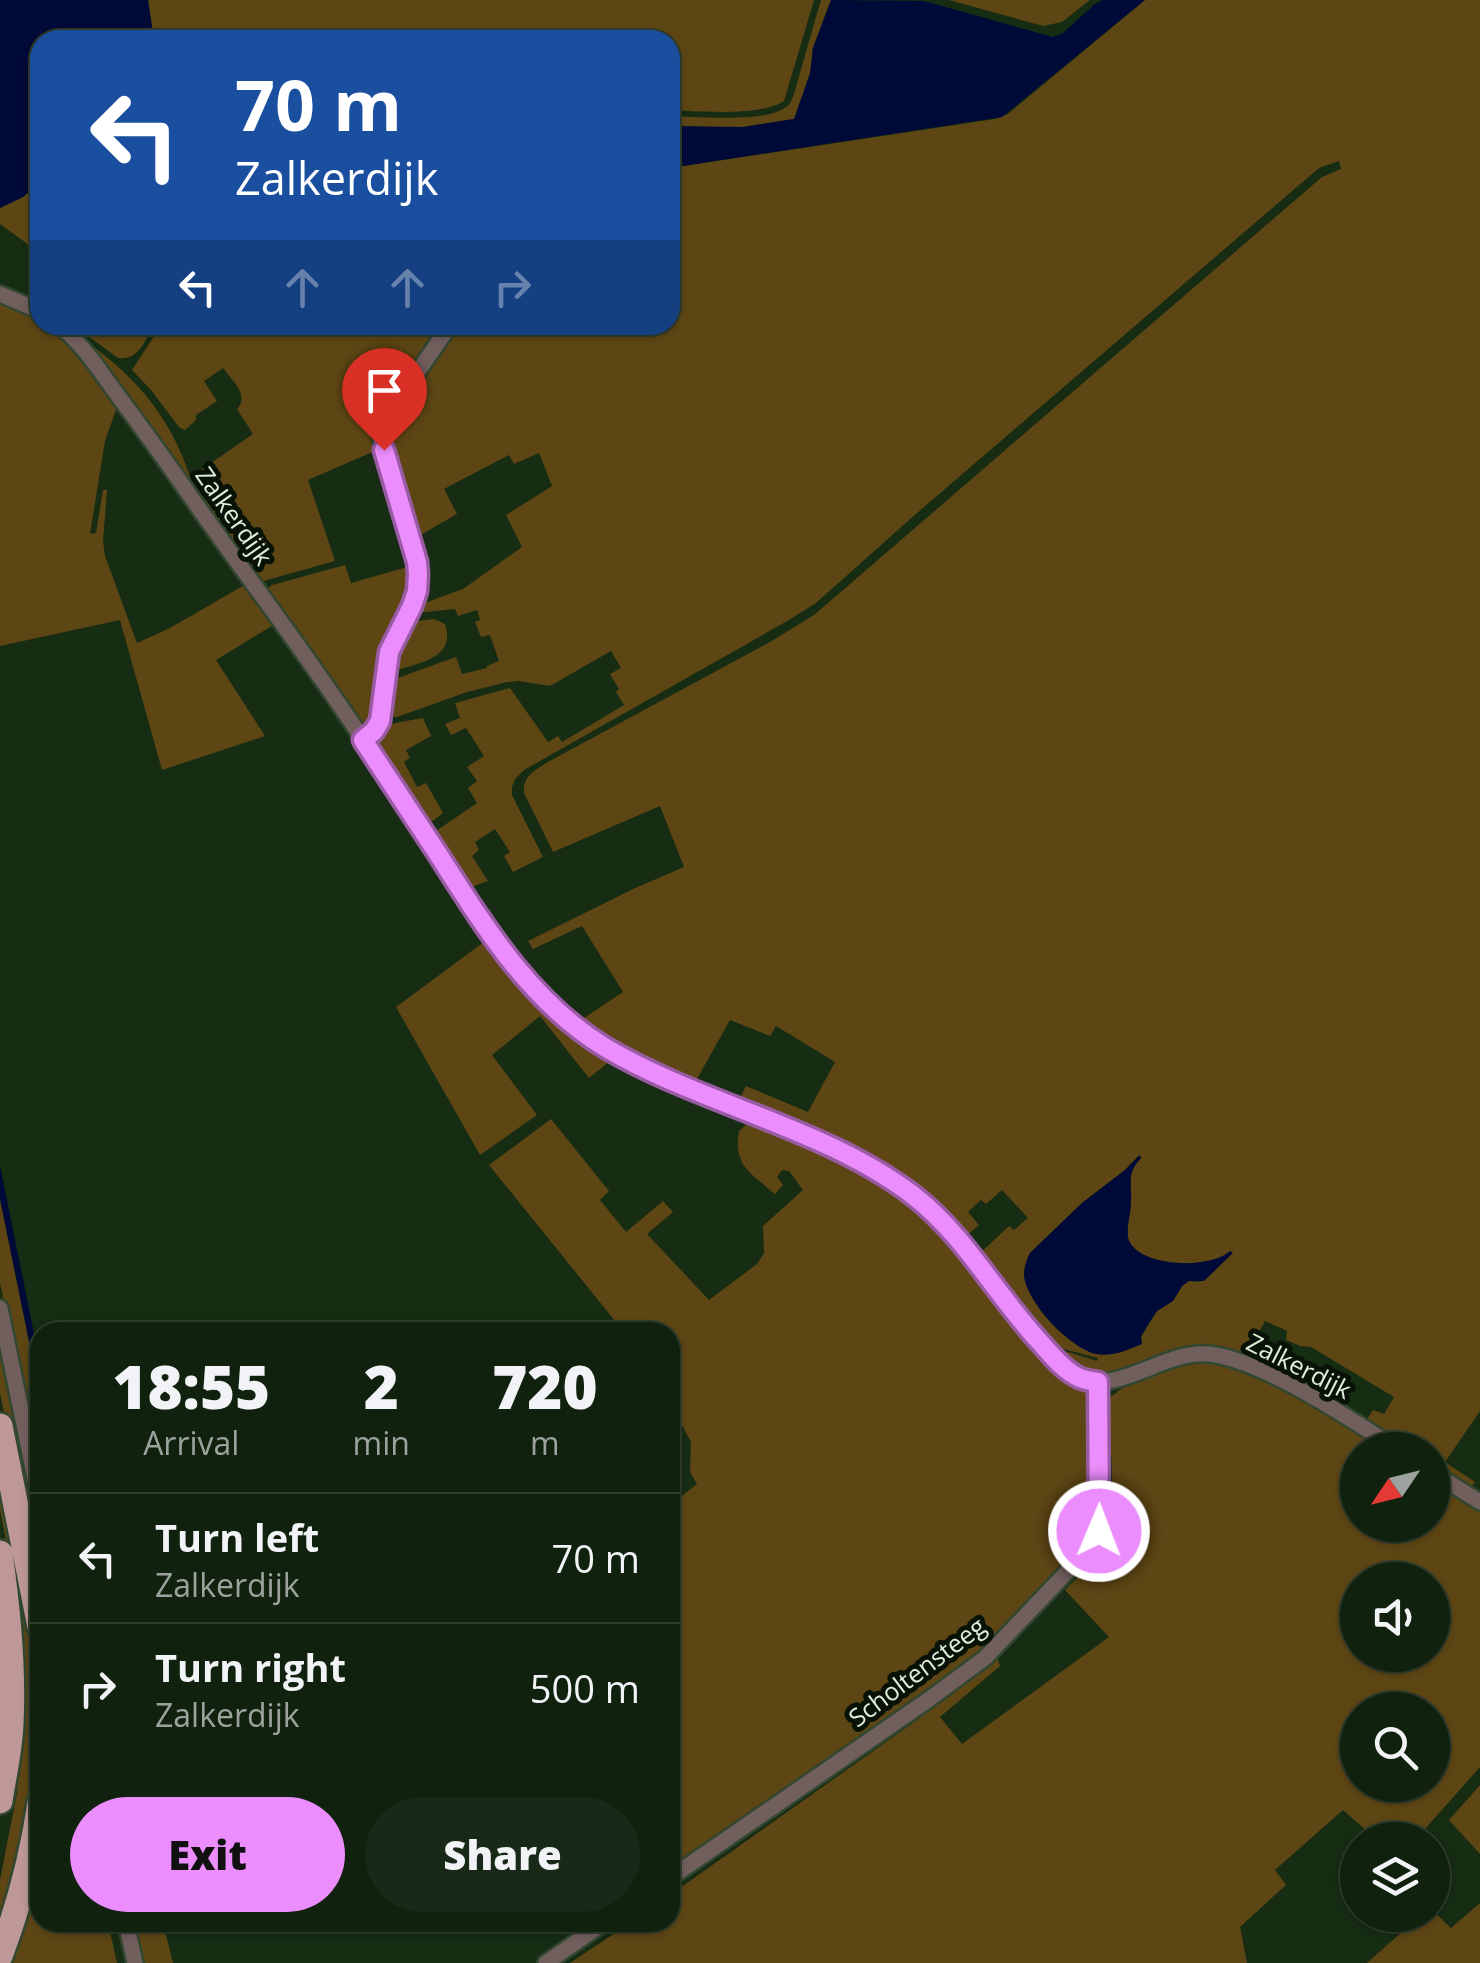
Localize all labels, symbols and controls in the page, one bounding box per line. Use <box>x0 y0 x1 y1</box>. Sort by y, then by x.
text: 70 m <box>235 56 402 152</box>
icon: left <box>70 70 200 200</box>
text: Zalkerdijk <box>235 147 438 208</box>
icon: left <box>170 260 225 315</box>
icon: ahead <box>275 260 330 315</box>
icon: ahead <box>380 260 435 315</box>
icon: right <box>485 260 540 315</box>
pin <box>342 348 427 451</box>
icon: arrive <box>357 363 412 418</box>
street label: Zalkerdijk <box>188 459 281 571</box>
street label: Zalkerdijk <box>1241 1324 1357 1406</box>
text: 18:55 <box>112 1345 270 1427</box>
text: 2 <box>364 1345 399 1427</box>
text: 720 <box>492 1345 598 1427</box>
text: Arrival <box>143 1421 239 1464</box>
text: min <box>353 1421 410 1464</box>
text: m <box>530 1421 560 1464</box>
north arrow <box>1340 1432 1450 1542</box>
map controls <box>1340 1432 1450 1932</box>
position arrow <box>1047 1479 1151 1583</box>
text: Turn left <box>155 1511 319 1563</box>
icon: left <box>70 1531 125 1586</box>
text: 70 m <box>551 1532 640 1584</box>
button: sound <box>1340 1562 1450 1672</box>
text: Zalkerdijk <box>155 1563 300 1606</box>
street label: Scholtensteeg <box>841 1608 992 1734</box>
text: Turn right <box>155 1641 346 1693</box>
icon: right <box>70 1661 125 1716</box>
text: 500 m <box>530 1662 640 1714</box>
button: search <box>1340 1692 1450 1802</box>
text: Zalkerdijk <box>155 1693 300 1736</box>
button: Exit <box>70 1797 345 1912</box>
button: Share <box>365 1797 640 1912</box>
button: layers <box>1340 1822 1450 1932</box>

